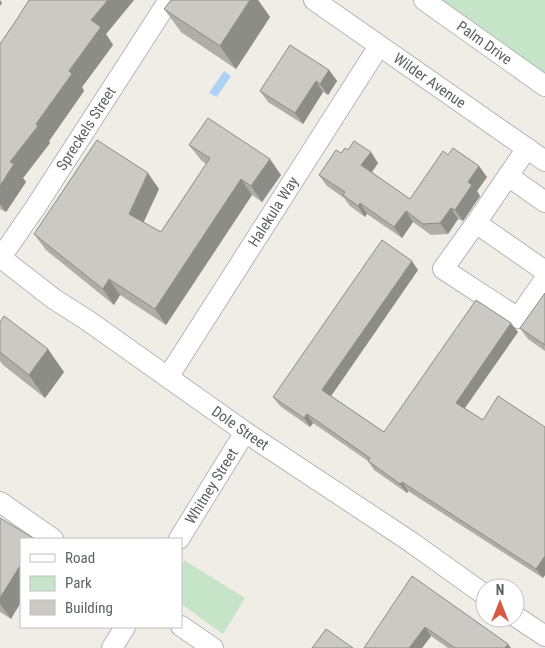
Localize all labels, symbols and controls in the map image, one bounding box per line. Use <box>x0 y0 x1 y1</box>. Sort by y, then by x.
street label: Palm Drive <box>453 17 515 69</box>
street label: Wilder Avenue <box>390 49 469 112</box>
street label: Spreckels Street <box>52 83 120 174</box>
street label: Halekula Way <box>244 173 302 250</box>
street label: Dole Street <box>208 402 272 454</box>
street label: Whitney Street <box>181 445 242 527</box>
legend <box>20 538 182 628</box>
text: Road <box>65 549 95 567</box>
text: Park <box>65 574 92 592</box>
north arrow <box>475 578 525 628</box>
text: N <box>496 582 504 598</box>
text: Building <box>65 599 113 617</box>

